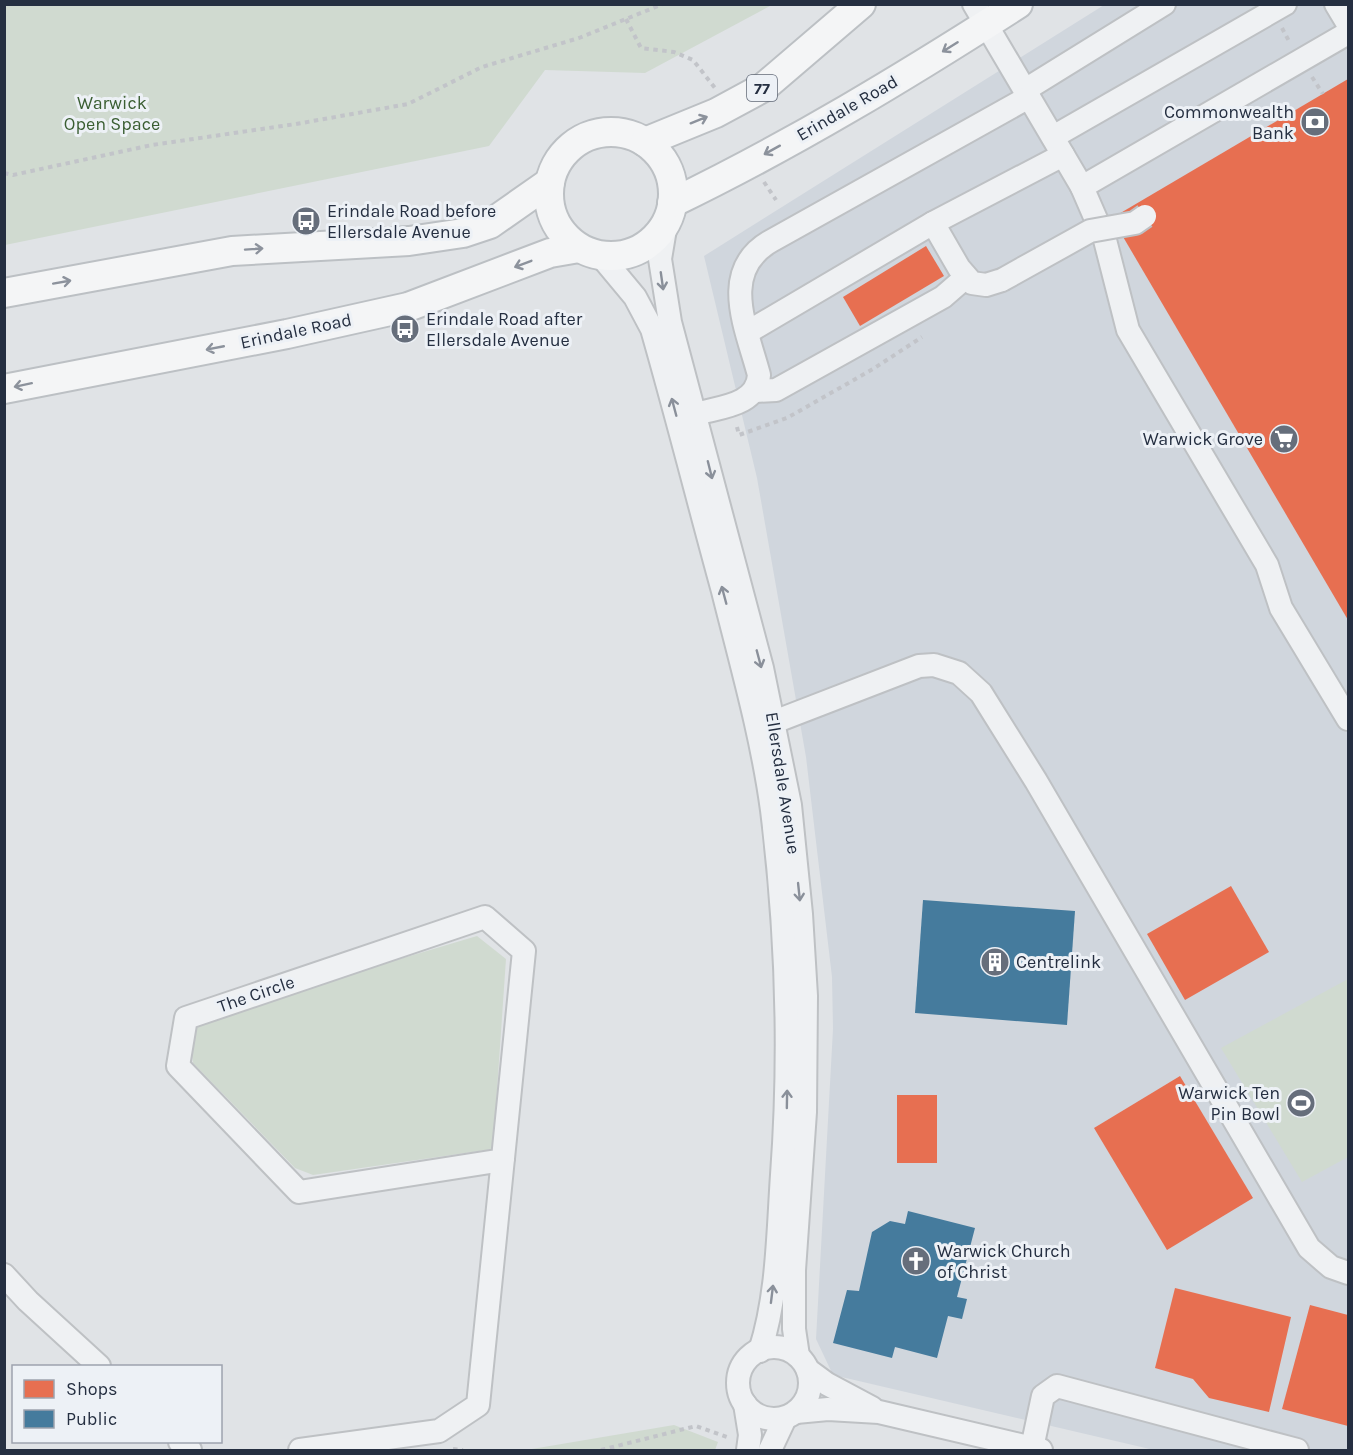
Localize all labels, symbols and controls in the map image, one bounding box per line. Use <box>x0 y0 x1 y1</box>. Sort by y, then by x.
one-way arrow <box>942 41 959 53</box>
street label: Erindale Road <box>792 70 902 146</box>
road number: 77 <box>747 75 777 101</box>
park label: Warwick Open Space <box>64 92 160 135</box>
place label: Commonwealth Bank <box>1164 101 1294 144</box>
bank icon: Commonwealth Bank <box>1299 106 1331 138</box>
one-way arrow <box>690 114 708 125</box>
one-way arrow <box>764 144 781 156</box>
place label: Erindale Road before Ellersdale Avenue <box>327 200 496 243</box>
bus stop icon: Erindale Road before Ellersdale Avenue <box>290 205 322 237</box>
one-way arrow <box>244 244 264 255</box>
one-way arrow <box>514 259 533 270</box>
one-way arrow <box>657 271 668 291</box>
one-way arrow <box>52 276 71 287</box>
street label: Erindale Road <box>238 308 354 354</box>
place label: Erindale Road after Ellersdale Avenue <box>426 308 583 351</box>
bus stop icon: Erindale Road after Ellersdale Avenue <box>389 313 421 345</box>
one-way arrow <box>205 343 225 354</box>
one-way arrow <box>14 380 33 391</box>
one-way arrow <box>668 398 679 417</box>
supermarket icon: Warwick Grove <box>1268 423 1300 455</box>
place label: Warwick Grove <box>1143 428 1263 450</box>
one-way arrow <box>705 460 717 479</box>
one-way arrow <box>717 586 729 605</box>
one-way arrow <box>754 649 765 668</box>
street label: Ellersdale Avenue <box>761 710 805 856</box>
one-way arrow <box>794 882 805 902</box>
building icon: Centrelink <box>979 946 1011 978</box>
place label: Centrelink <box>1016 951 1101 973</box>
street label: The Circle <box>215 971 297 1017</box>
place label: Warwick Ten Pin Bowl <box>1178 1082 1280 1125</box>
sports icon: Warwick Ten Pin Bowl <box>1285 1087 1317 1119</box>
one-way arrow <box>781 1090 792 1110</box>
place label: Warwick Church of Christ <box>937 1240 1071 1283</box>
church icon: Warwick Church of Christ <box>900 1245 932 1277</box>
one-way arrow <box>767 1284 778 1304</box>
legend <box>12 1365 222 1443</box>
text: Shops <box>66 1378 118 1400</box>
text: Public <box>66 1408 117 1430</box>

